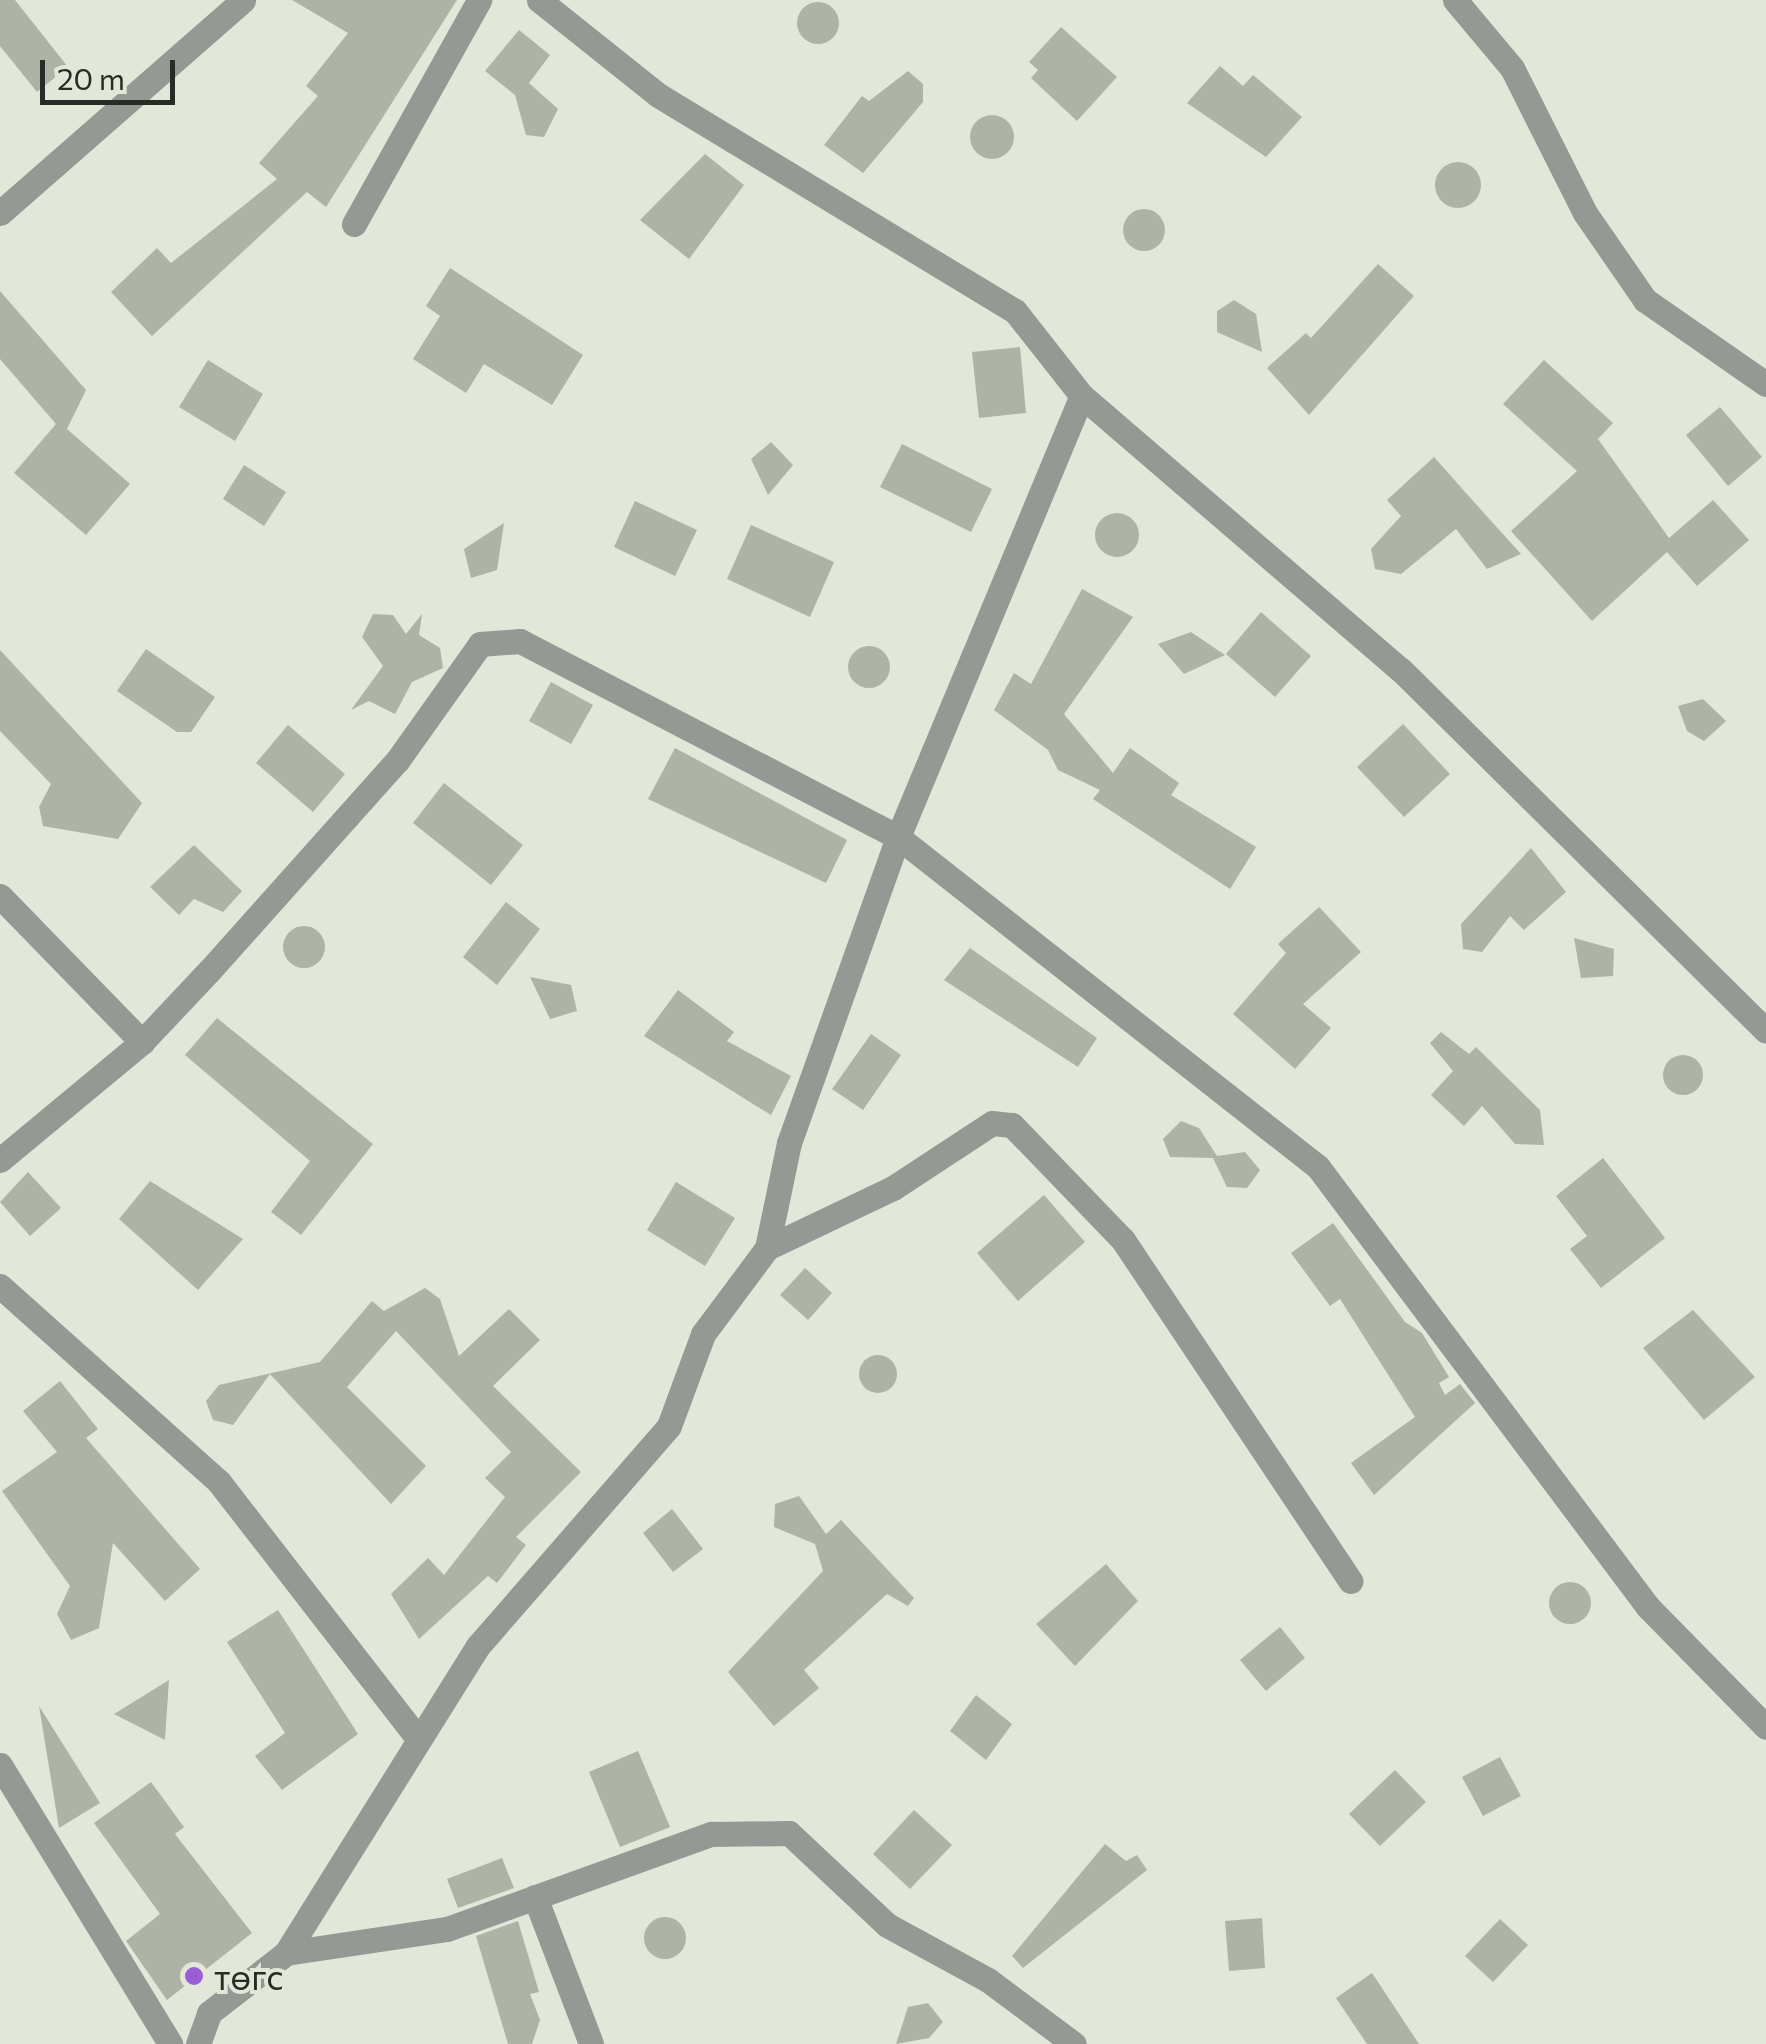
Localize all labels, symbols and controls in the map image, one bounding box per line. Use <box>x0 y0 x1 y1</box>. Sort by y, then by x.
scale bar <box>45 40 180 102</box>
text: 20 m <box>57 59 125 96</box>
place label: төгс <box>214 1955 284 1997</box>
marker: төгс <box>183 1965 205 1987</box>

